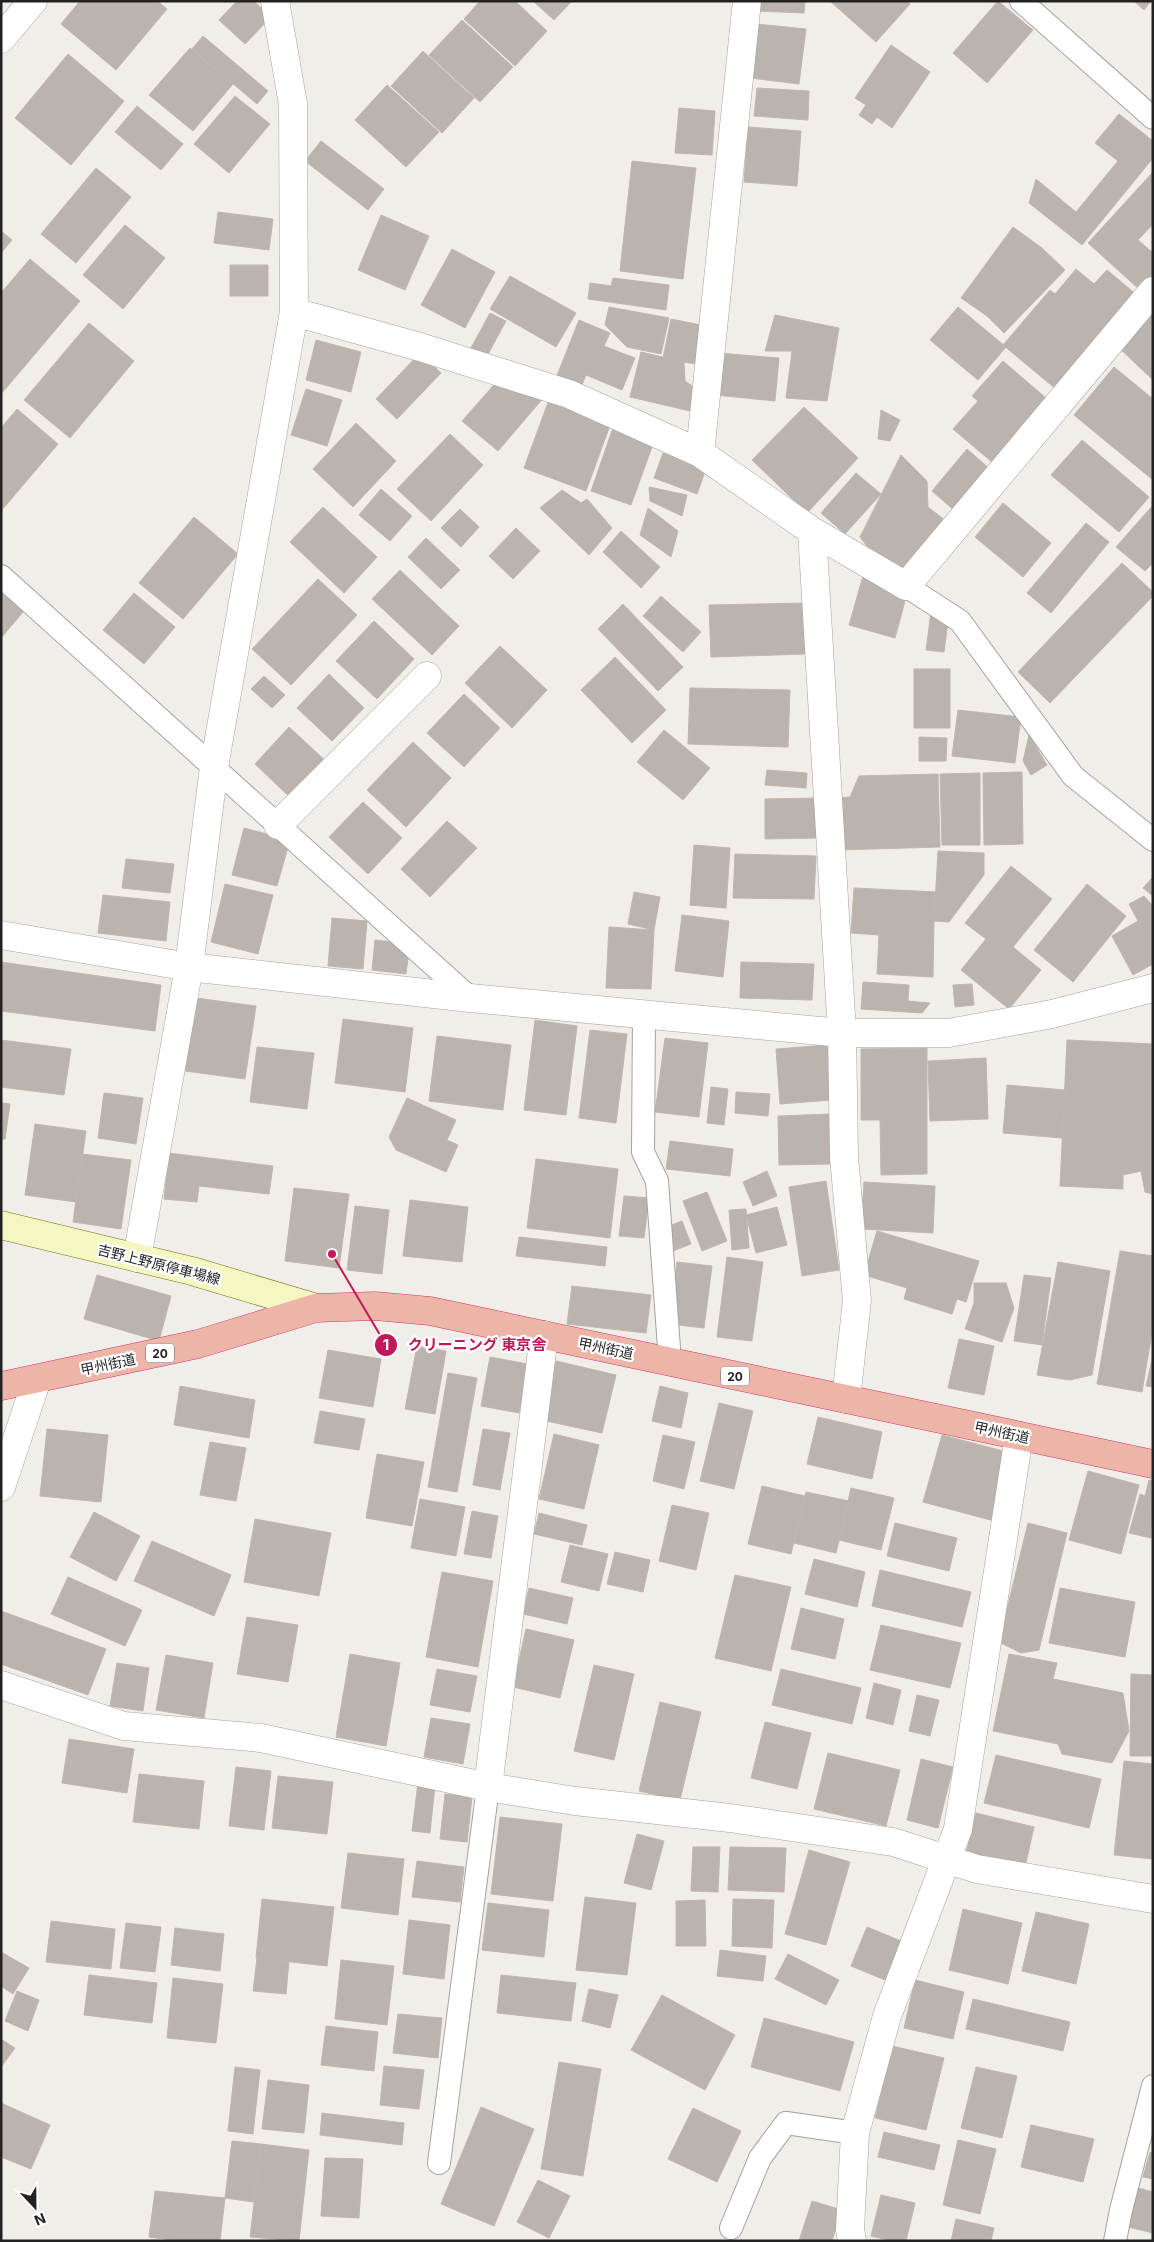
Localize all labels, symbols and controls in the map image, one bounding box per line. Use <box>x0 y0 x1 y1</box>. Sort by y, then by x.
street label: 吉野上野原停車場線 <box>96 1241 222 1287</box>
callout: クリーニング 東京舎 <box>373 1330 557 1360</box>
street label: 甲州街道 <box>577 1334 635 1362</box>
text: 1 <box>383 1335 389 1354</box>
text: クリーニング 東京舎 <box>408 1335 547 1354</box>
road number: 20 <box>146 1344 174 1362</box>
street label: 甲州街道 <box>79 1350 137 1378</box>
road number: 20 <box>721 1366 749 1385</box>
street label: 甲州街道 <box>973 1418 1031 1446</box>
north arrow <box>10 2182 60 2232</box>
text: N <box>32 2210 48 2229</box>

